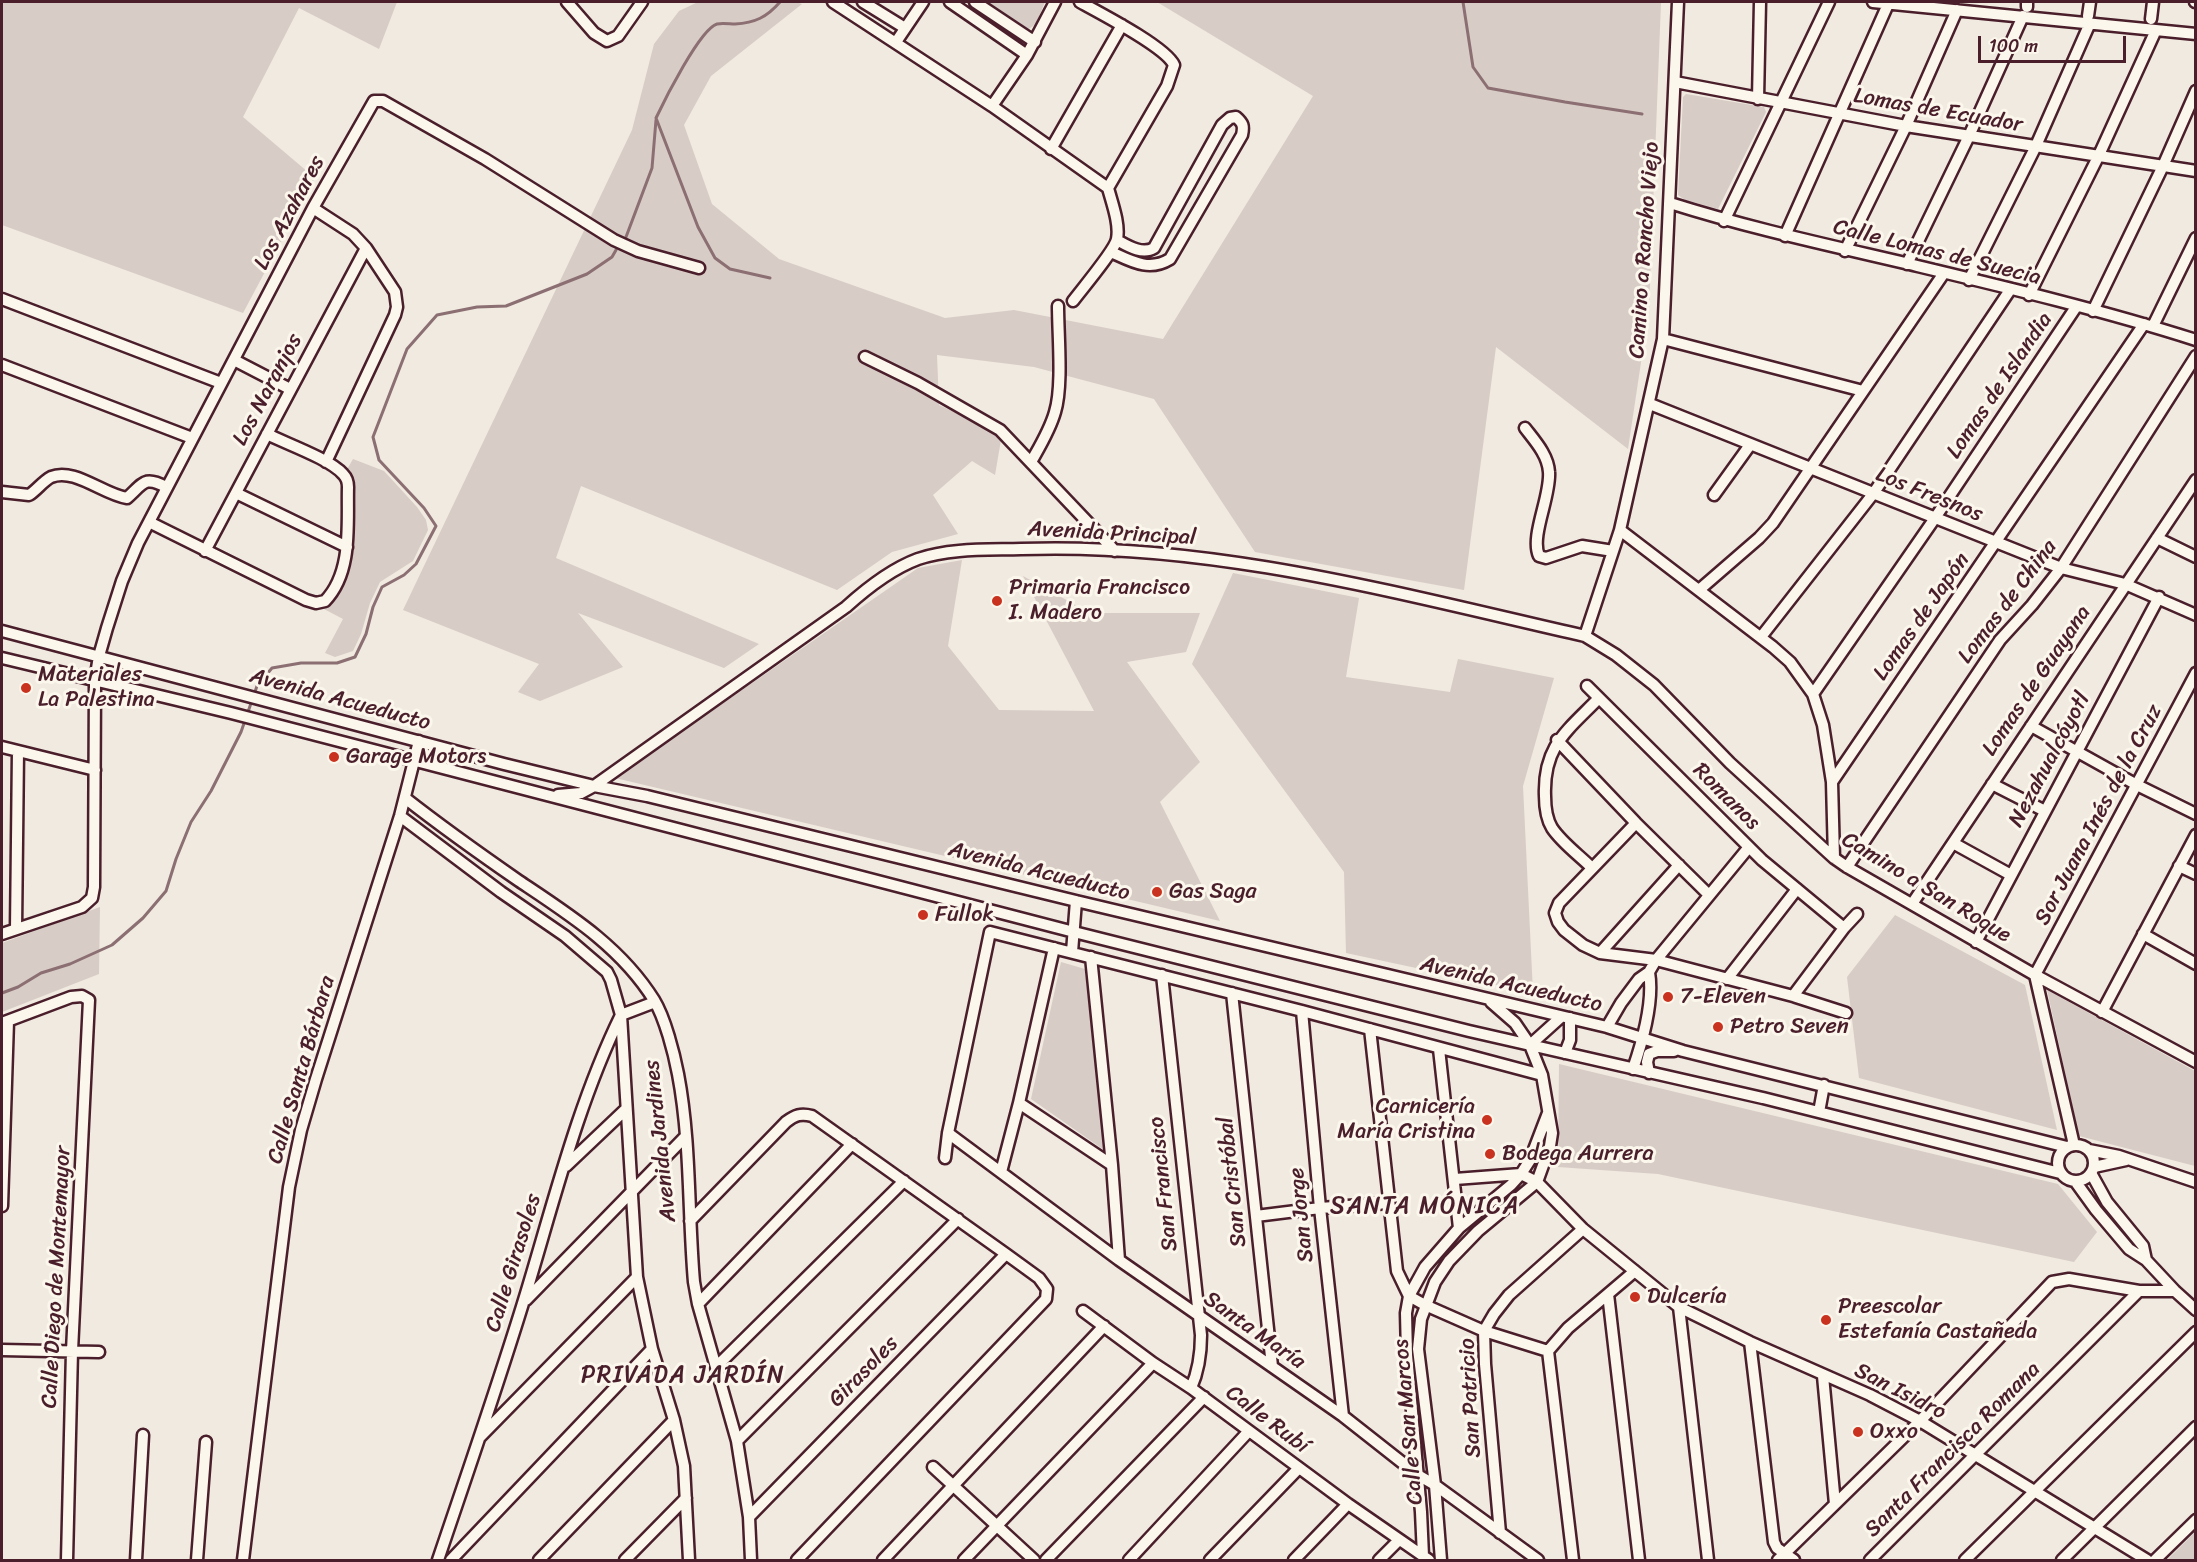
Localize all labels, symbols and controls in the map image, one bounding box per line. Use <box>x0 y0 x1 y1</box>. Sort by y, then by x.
scale bar <box>1981 24 2130 62</box>
text: 100 m <box>1989 30 2038 62</box>
street label: Lomas de Ecuador <box>1851 83 2025 139</box>
street label: Camino a Rancho Viejo <box>1624 141 1666 359</box>
street label: Los Azahares <box>249 151 331 275</box>
street label: Calle Lomas de Suecia <box>1830 214 2044 292</box>
street label: Lomas de Islandia <box>1941 308 2059 464</box>
street label: Los Naranjos <box>228 330 308 450</box>
street label: Los Fresnos <box>1872 462 1986 528</box>
street label: Avenida Principal <box>1027 516 1197 552</box>
street label: Lomas de China <box>1953 535 2063 669</box>
street label: Lomas de Japón <box>1868 548 1976 686</box>
place label: Primaria Francisco I. Madero <box>1009 575 1190 626</box>
marker: Primaria Francisco I. Madero <box>990 594 1004 608</box>
street label: Lomas de Guayana <box>1977 601 2097 761</box>
place label: Materiales La Palestina <box>38 662 155 714</box>
street label: Avenida Acueducto <box>247 663 433 737</box>
marker: Materiales La Palestina <box>19 681 33 695</box>
street label: Nezahualcóyotl <box>2003 688 2097 832</box>
street label: Sor Juana Inés de la Cruz <box>2030 700 2168 930</box>
place label: Garage Motors <box>346 744 486 770</box>
marker: Garage Motors <box>327 750 341 764</box>
street label: Romanos <box>1687 758 1765 836</box>
street label: Camino a San Roque <box>1836 827 2016 949</box>
street label: Avenida Acueducto <box>946 837 1132 907</box>
place label: Gas Saga <box>1169 879 1257 905</box>
marker: Gas Saga <box>1150 885 1164 899</box>
place label: Fullok <box>935 902 994 928</box>
marker: Fullok <box>916 908 930 922</box>
street label: Avenida Acueducto <box>1417 951 1605 1019</box>
street label: Calle Santa Bárbara <box>263 973 341 1167</box>
place label: 7-Eleven <box>1680 984 1766 1010</box>
marker: 7-Eleven <box>1661 990 1675 1004</box>
place label: Petro Seven <box>1730 1014 1849 1040</box>
marker: Petro Seven <box>1711 1020 1725 1034</box>
street label: Avenida Jardines <box>639 1059 683 1223</box>
place label: Carnicería María Cristina <box>1337 1094 1475 1146</box>
marker: Carnicería María Cristina <box>1480 1113 1494 1127</box>
street label: San Francisco <box>1144 1115 1184 1253</box>
street label: San Cristóbal <box>1213 1116 1253 1248</box>
place label: Bodega Aurrera <box>1502 1141 1653 1167</box>
street label: Calle Diego de Montemayor <box>37 1145 77 1409</box>
marker: Bodega Aurrera <box>1483 1147 1497 1161</box>
street label: San Jorge <box>1284 1166 1320 1264</box>
street label: Calle Girasoles <box>480 1191 548 1335</box>
district label: SANTA MÓNICA <box>1331 1193 1519 1221</box>
place label: Dulcería <box>1647 1284 1727 1310</box>
street label: Santa María <box>1198 1286 1310 1376</box>
marker: Dulcería <box>1628 1290 1642 1304</box>
place label: Preescolar Estefanía Castañeda <box>1838 1294 2037 1346</box>
marker: Preescolar Estefanía Castañeda <box>1819 1313 1833 1327</box>
street label: Girasoles <box>824 1331 904 1413</box>
street label: Calle San Marcos <box>1389 1338 1429 1506</box>
street label: San Patricio <box>1455 1338 1487 1458</box>
street label: Santa Francisca Romana <box>1860 1357 2046 1543</box>
street label: San Isidro <box>1850 1358 1950 1426</box>
district label: PRIVADA JARDÍN <box>579 1362 787 1390</box>
street label: Calle Rubí <box>1220 1380 1314 1460</box>
place label: Oxxo <box>1870 1419 1918 1445</box>
marker: Oxxo <box>1851 1425 1865 1439</box>

